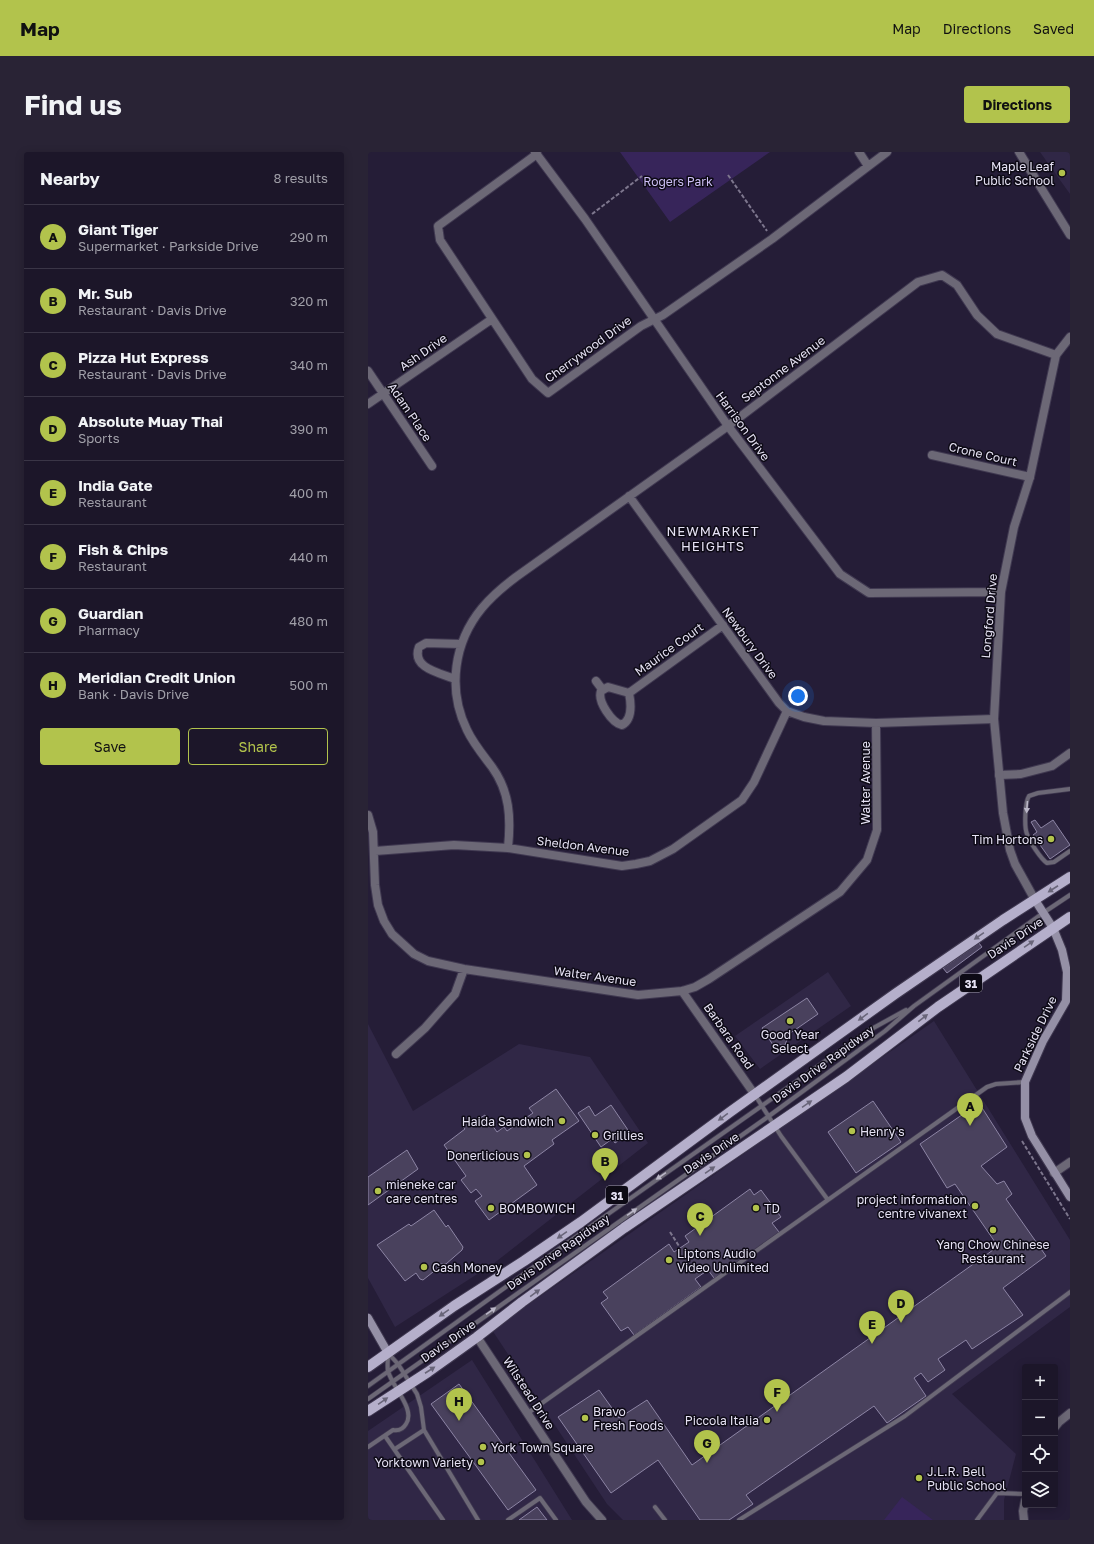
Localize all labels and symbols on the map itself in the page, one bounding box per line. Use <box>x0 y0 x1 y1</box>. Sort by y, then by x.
place label: Maple Leaf Public School <box>975 159 1055 188</box>
marker: Maple Leaf Public School <box>1057 168 1067 178</box>
park label: Rogers Park <box>643 174 713 189</box>
street label: Cherrywood Drive <box>542 313 634 385</box>
street label: Ash Drive <box>396 330 450 374</box>
street label: Septonne Avenue <box>738 333 828 405</box>
street label: Adam Place <box>385 380 435 444</box>
street label: Harrison Drive <box>713 388 773 464</box>
street label: Crone Court <box>947 439 1019 469</box>
district label: NEWMARKET HEIGHTS <box>666 523 760 554</box>
street label: Longford Drive <box>978 573 1000 659</box>
street label: Newbury Drive <box>719 604 781 682</box>
street label: Maurice Court <box>632 619 706 679</box>
your location <box>788 686 808 706</box>
street label: Walter Avenue <box>858 741 873 825</box>
one-way arrow <box>1023 801 1030 813</box>
place label: Tim Hortons <box>972 832 1043 847</box>
street label: Sheldon Avenue <box>536 833 630 859</box>
marker: Tim Hortons <box>1046 834 1056 844</box>
one-way arrow <box>1048 885 1058 893</box>
street label: Davis Drive <box>984 914 1046 962</box>
one-way arrow <box>974 932 984 940</box>
one-way arrow <box>1024 940 1035 948</box>
street label: Walter Avenue <box>553 963 637 989</box>
road number: 31 <box>960 974 982 992</box>
street label: Parkside Drive <box>1010 994 1060 1074</box>
street label: Barbara Road <box>701 1000 757 1072</box>
one-way arrow <box>858 1013 869 1021</box>
one-way arrow <box>917 1014 928 1022</box>
marker: Good Year Select <box>785 1016 795 1026</box>
street label: Davis Drive Rapidway <box>769 1022 877 1106</box>
place label: Good Year Select <box>761 1027 820 1056</box>
pin: A <box>957 1093 983 1126</box>
one-way arrow <box>802 1100 812 1108</box>
one-way arrow <box>718 1113 728 1121</box>
place label: Haida Sandwich <box>462 1114 554 1129</box>
marker: Haida Sandwich <box>557 1116 567 1126</box>
place label: Henry's <box>860 1124 905 1139</box>
marker: Henry's <box>847 1126 857 1136</box>
place label: Grillies <box>603 1128 644 1143</box>
street label: Davis Drive <box>680 1129 742 1177</box>
marker: Grillies <box>590 1130 600 1140</box>
place label: Donerlicious <box>447 1148 519 1163</box>
pin: B <box>592 1148 618 1181</box>
marker: Donerlicious <box>522 1150 532 1160</box>
one-way arrow <box>704 1166 715 1174</box>
one-way arrow <box>656 1172 667 1181</box>
place label: mieneke car care centres <box>386 1177 457 1206</box>
marker: mieneke car care centres <box>373 1186 383 1196</box>
road number: 31 <box>606 1186 628 1204</box>
place label: project information centre vivanext <box>857 1192 967 1221</box>
place label: BOMBOWICH <box>499 1201 576 1216</box>
place label: TD <box>764 1201 780 1216</box>
marker: project information centre vivanext <box>970 1201 980 1211</box>
marker: BOMBOWICH <box>486 1203 496 1213</box>
pin: C <box>687 1203 713 1236</box>
marker: TD <box>751 1203 761 1213</box>
one-way arrow <box>626 1208 637 1216</box>
street label: Davis Drive Rapidway <box>504 1211 613 1293</box>
marker: Yang Chow Chinese Restaurant <box>988 1225 998 1235</box>
one-way arrow <box>556 1231 567 1239</box>
place label: Yang Chow Chinese Restaurant <box>936 1237 1050 1266</box>
place label: Liptons Audio Video Unlimited <box>677 1246 769 1275</box>
marker: Liptons Audio Video Unlimited <box>664 1255 674 1265</box>
place label: Cash Money <box>432 1260 502 1275</box>
marker: Cash Money <box>419 1262 429 1272</box>
one-way arrow <box>529 1289 540 1297</box>
pin: D <box>888 1290 914 1323</box>
one-way arrow <box>486 1307 496 1315</box>
one-way arrow <box>439 1309 450 1317</box>
pin: E <box>859 1311 885 1344</box>
street label: Davis Drive <box>417 1316 479 1365</box>
street label: Wilstead Drive <box>500 1354 558 1432</box>
one-way arrow <box>425 1366 435 1374</box>
pin: F <box>764 1379 790 1412</box>
pin: H <box>446 1388 472 1421</box>
one-way arrow <box>377 1397 388 1405</box>
place label: Bravo Fresh Foods <box>593 1404 664 1433</box>
marker: Bravo Fresh Foods <box>580 1413 590 1423</box>
place label: Piccola Italia <box>685 1413 759 1428</box>
marker: Piccola Italia <box>762 1415 772 1425</box>
pin: G <box>694 1430 720 1463</box>
place label: York Town Square <box>491 1440 594 1455</box>
marker: York Town Square <box>478 1442 488 1452</box>
place label: Yorktown Variety <box>375 1455 473 1470</box>
marker: Yorktown Variety <box>476 1457 486 1467</box>
place label: J.L.R. Bell Public School <box>927 1464 1006 1493</box>
marker: J.L.R. Bell Public School <box>914 1473 924 1483</box>

